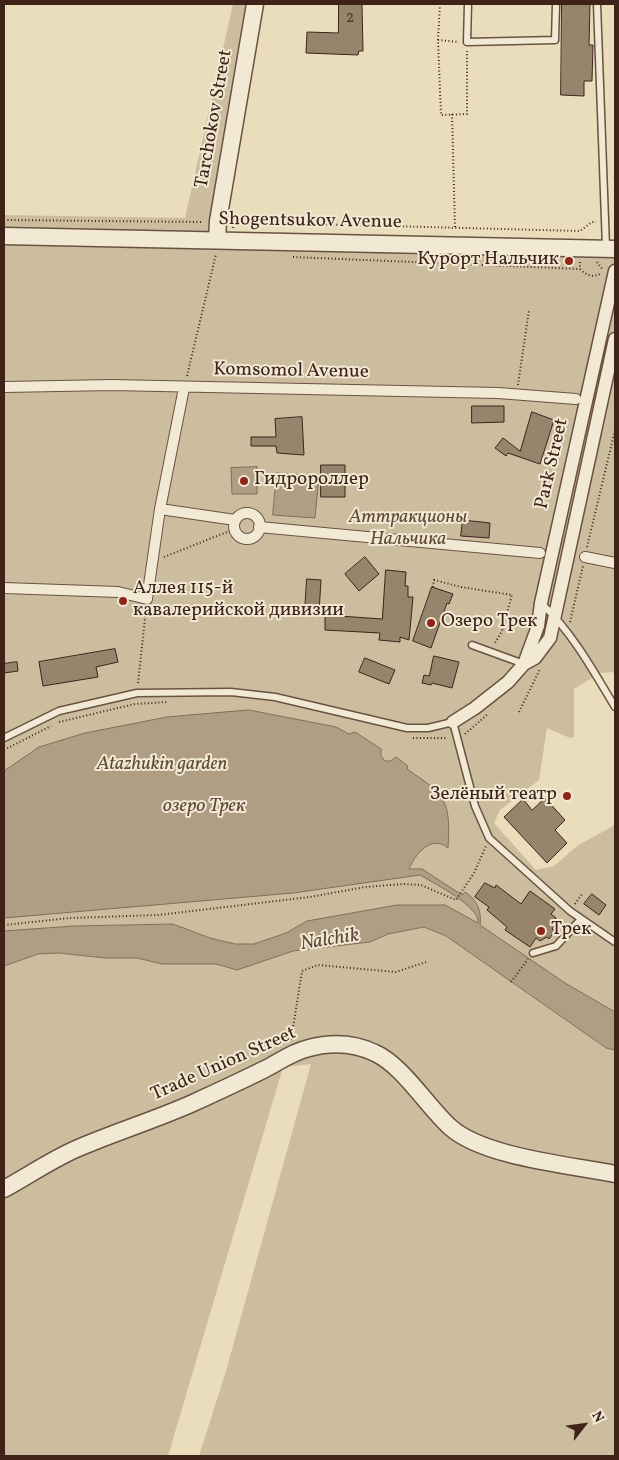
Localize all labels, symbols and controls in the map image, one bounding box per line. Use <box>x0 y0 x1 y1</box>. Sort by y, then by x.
house number: 2 <box>346 9 354 29</box>
street label: Tarchokov Street <box>192 48 238 190</box>
street label: Shogentsukov Avenue <box>218 209 402 235</box>
place label: Курорт Нальчик <box>417 250 559 272</box>
marker: Курорт Нальчик <box>563 255 575 267</box>
street label: Komsomol Avenue <box>213 359 369 385</box>
street label: Park Street <box>531 416 575 512</box>
place label: Гидророллер <box>254 470 369 492</box>
marker: Гидророллер <box>238 475 250 487</box>
park label: Аттракционы Нальчика <box>349 508 467 552</box>
place label: Аллея 115-й кавалерийской дивизии <box>133 579 344 623</box>
marker: Аллея 115-й кавалерийской дивизии <box>117 595 129 607</box>
place label: Озеро Трек <box>441 612 537 634</box>
marker: Озеро Трек <box>425 617 437 629</box>
park label: Atazhukin garden <box>97 755 227 777</box>
place label: Зелёный театр <box>430 785 557 807</box>
marker: Зелёный театр <box>561 790 573 802</box>
water label: озеро Трек <box>163 795 245 819</box>
place label: Трек <box>551 920 591 942</box>
water label: Nalchik <box>299 924 361 958</box>
marker: Трек <box>535 925 547 937</box>
street label: Trade Union Street <box>148 1023 300 1107</box>
north arrow <box>559 1400 609 1450</box>
text: N <box>587 1408 608 1426</box>

